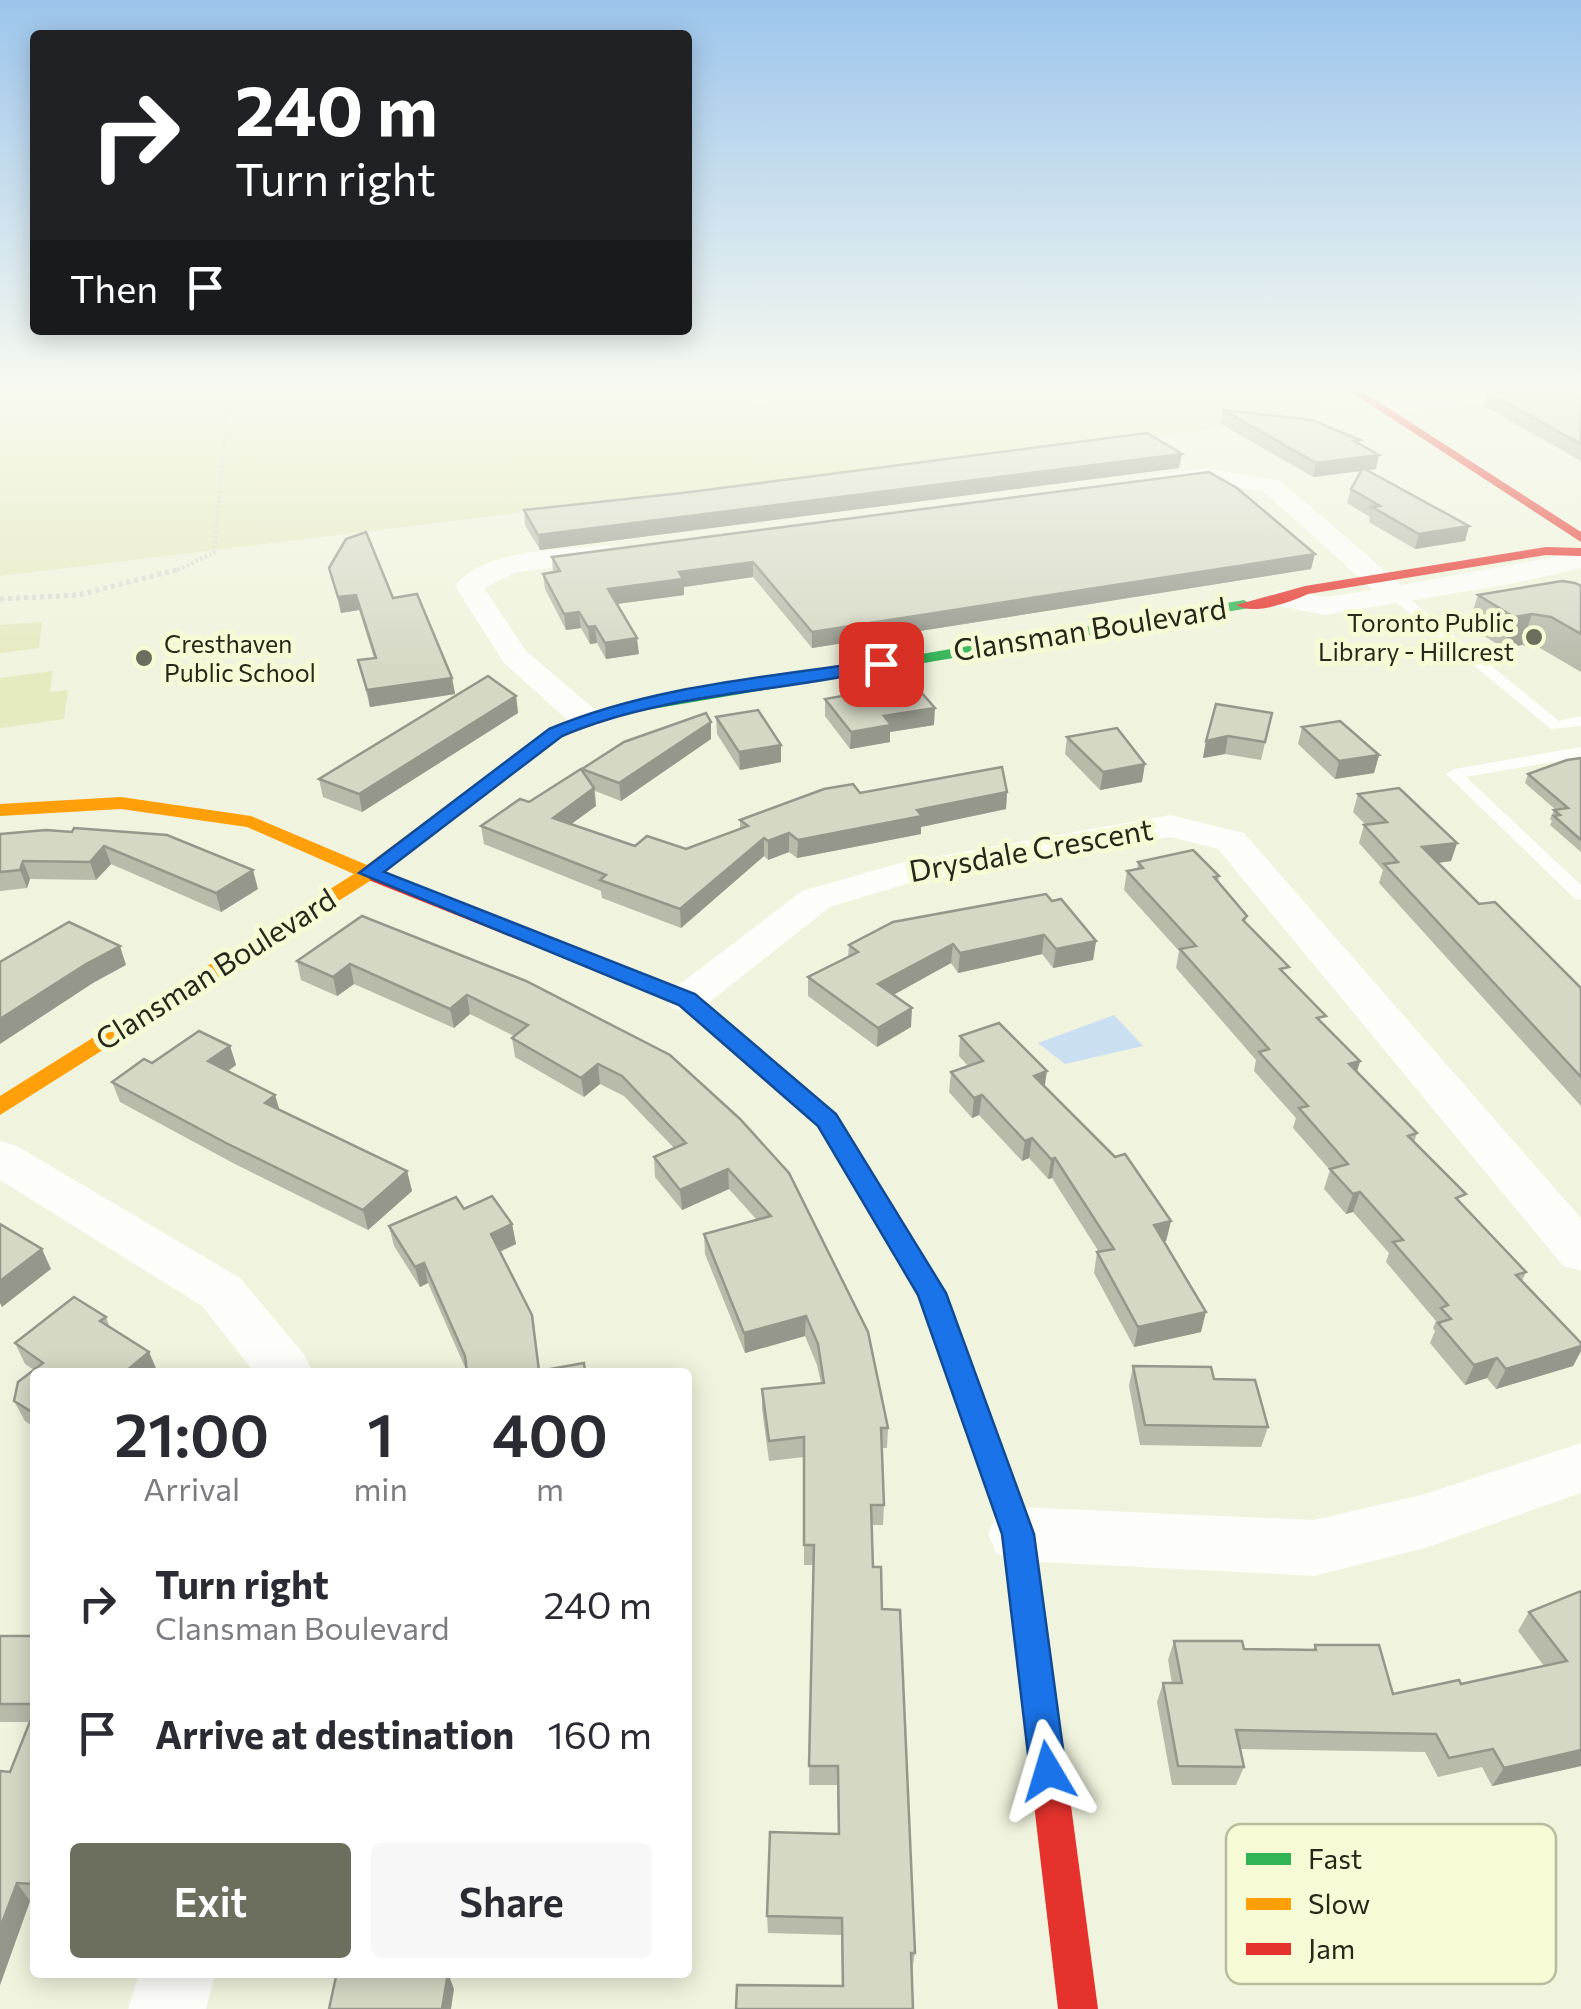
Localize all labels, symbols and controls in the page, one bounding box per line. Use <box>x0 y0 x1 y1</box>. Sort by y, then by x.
text: 240 m <box>235 65 438 150</box>
icon: right <box>70 70 200 200</box>
text: Turn right <box>235 150 436 205</box>
icon: arrive <box>178 260 233 315</box>
text: Then <box>70 264 158 311</box>
street label: Clansman Boulevard <box>950 588 1229 667</box>
place label: Toronto Public Library - Hillcrest <box>1318 607 1514 666</box>
pin <box>839 622 924 707</box>
marker: Toronto Public Library - Hillcrest <box>1523 626 1545 648</box>
place label: Cresthaven Public School <box>164 628 316 687</box>
icon: arrive <box>854 637 909 692</box>
marker: Cresthaven Public School <box>133 647 155 669</box>
street label: Drysdale Crescent <box>906 809 1155 888</box>
street label: Clansman Boulevard <box>88 879 342 1057</box>
text: 21:00 <box>114 1396 269 1469</box>
text: 1 <box>367 1396 394 1469</box>
text: 400 <box>492 1396 608 1469</box>
text: Arrival <box>143 1468 240 1508</box>
text: min <box>353 1468 408 1508</box>
text: m <box>536 1468 564 1508</box>
text: Turn right <box>155 1560 329 1607</box>
icon: right <box>70 1576 125 1631</box>
text: 240 m <box>544 1580 652 1627</box>
text: Clansman Boulevard <box>155 1607 450 1647</box>
icon: arrive <box>70 1706 125 1761</box>
text: Arrive at destination <box>155 1710 514 1757</box>
text: 160 m <box>547 1710 652 1757</box>
position arrow <box>996 1719 1100 1823</box>
legend <box>1226 1824 1556 1984</box>
text: Fast <box>1308 1841 1362 1875</box>
button: Exit <box>70 1843 351 1958</box>
button: Share <box>371 1843 652 1958</box>
text: Slow <box>1308 1886 1370 1920</box>
text: Jam <box>1308 1931 1355 1965</box>

